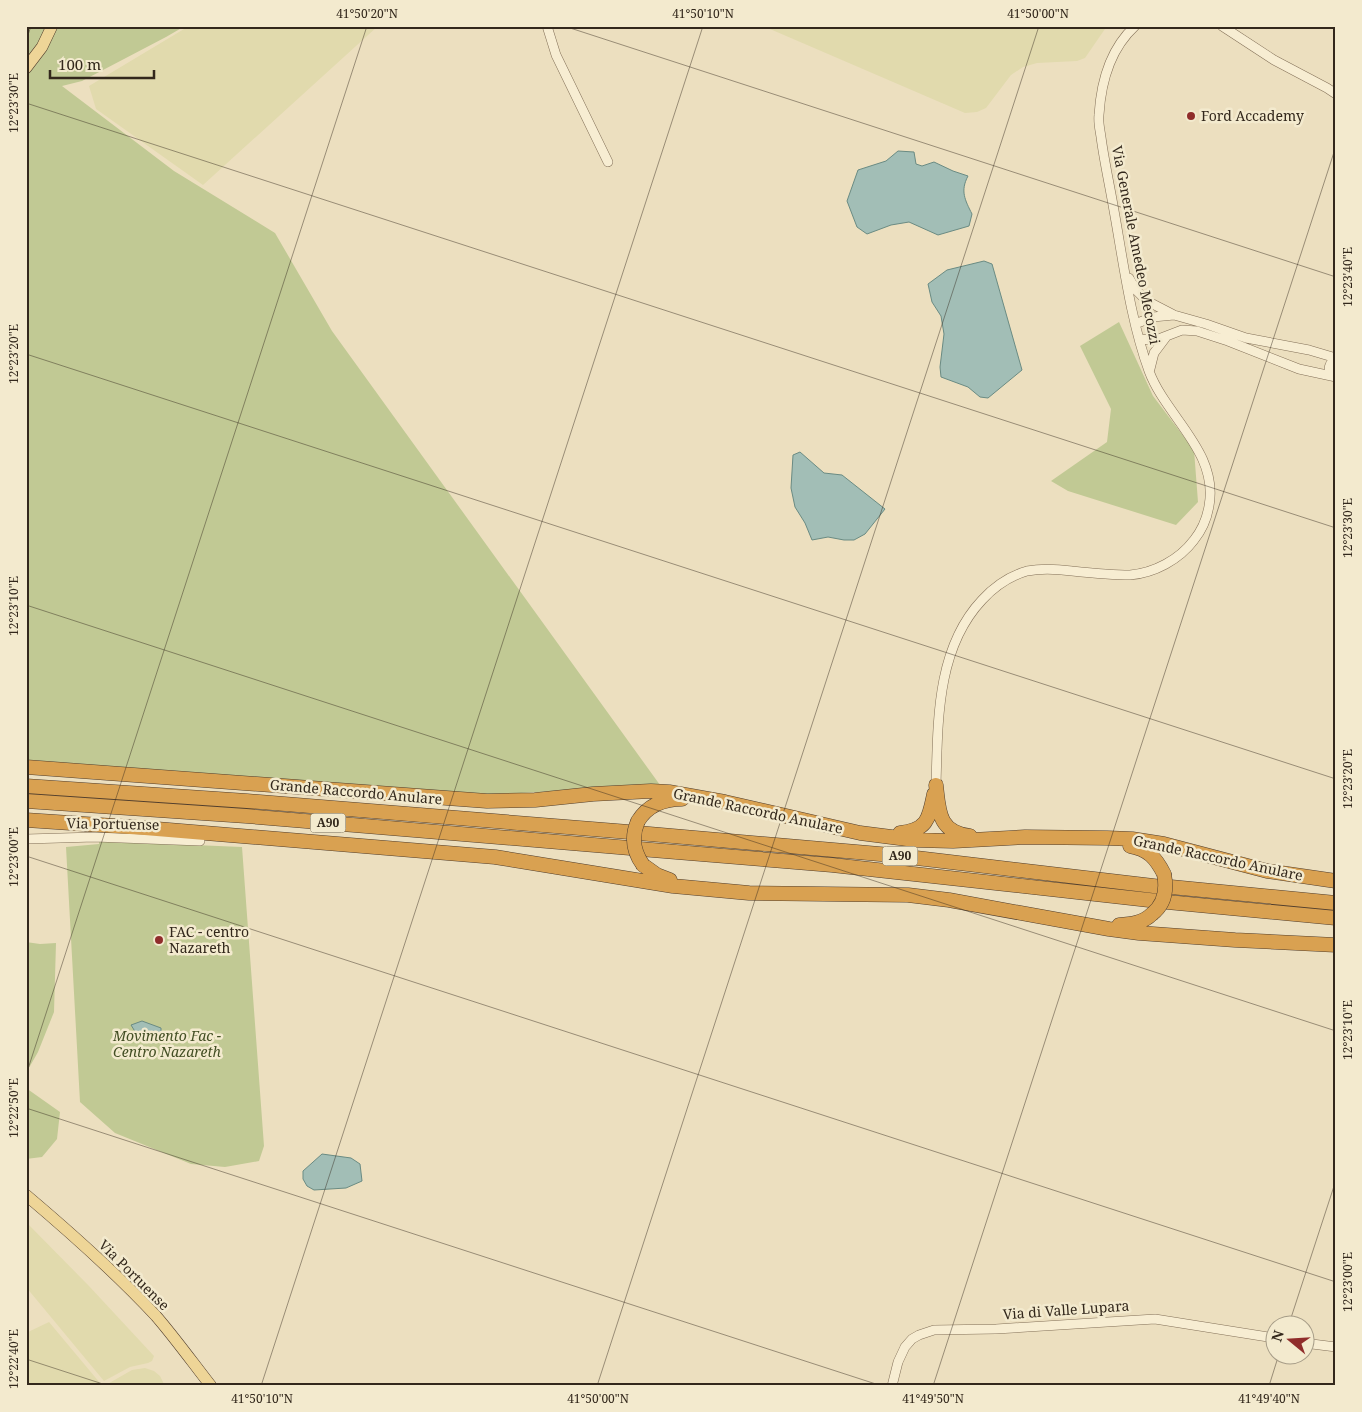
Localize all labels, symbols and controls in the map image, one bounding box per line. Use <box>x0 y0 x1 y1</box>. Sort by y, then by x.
text: 41°50'20"N <box>336 5 398 22</box>
text: 41°50'10"N <box>672 5 734 22</box>
text: 41°50'00"N <box>1007 5 1069 22</box>
scale bar <box>50 48 154 80</box>
text: 100 m <box>58 54 101 74</box>
text: 12°23'30"E <box>5 73 22 133</box>
place label: Ford Accademy <box>1201 106 1304 125</box>
marker: Ford Accademy <box>1185 110 1197 122</box>
street label: Via Generale Amedeo Mecozzi <box>1108 144 1165 346</box>
text: 12°23'40"E <box>1339 247 1356 307</box>
text: 12°23'20"E <box>5 324 22 384</box>
text: 12°23'30"E <box>1339 498 1356 558</box>
text: 12°23'10"E <box>5 576 22 636</box>
text: 12°23'20"E <box>1339 749 1356 809</box>
street label: Grande Raccordo Anulare <box>269 775 443 808</box>
street label: Grande Raccordo Anulare <box>672 783 845 838</box>
street label: Via Portuense <box>66 813 160 834</box>
road number: A90 <box>310 814 346 832</box>
text: 12°23'00"E <box>5 827 22 887</box>
street label: Grande Raccordo Anulare <box>1132 830 1305 885</box>
road number: A90 <box>882 846 918 866</box>
place label: FAC - centro Nazareth <box>169 922 249 957</box>
marker: FAC - centro Nazareth <box>153 934 165 946</box>
text: 12°23'10"E <box>1339 1000 1356 1060</box>
park label: Movimento Fac - Centro Nazareth <box>112 1026 222 1061</box>
text: 12°22'50"E <box>5 1078 22 1138</box>
street label: Via Portuense <box>95 1235 174 1314</box>
text: 12°23'00"E <box>1339 1252 1356 1312</box>
street label: Via di Valle Lupara <box>1002 1296 1130 1323</box>
north arrow <box>1264 1314 1314 1364</box>
text: N <box>1266 1328 1288 1344</box>
text: 12°22'40"E <box>5 1329 22 1389</box>
text: 41°50'10"N <box>231 1390 293 1407</box>
text: 41°50'00"N <box>567 1390 629 1407</box>
text: 41°49'50"N <box>902 1390 964 1407</box>
text: 41°49'40"N <box>1238 1390 1300 1407</box>

